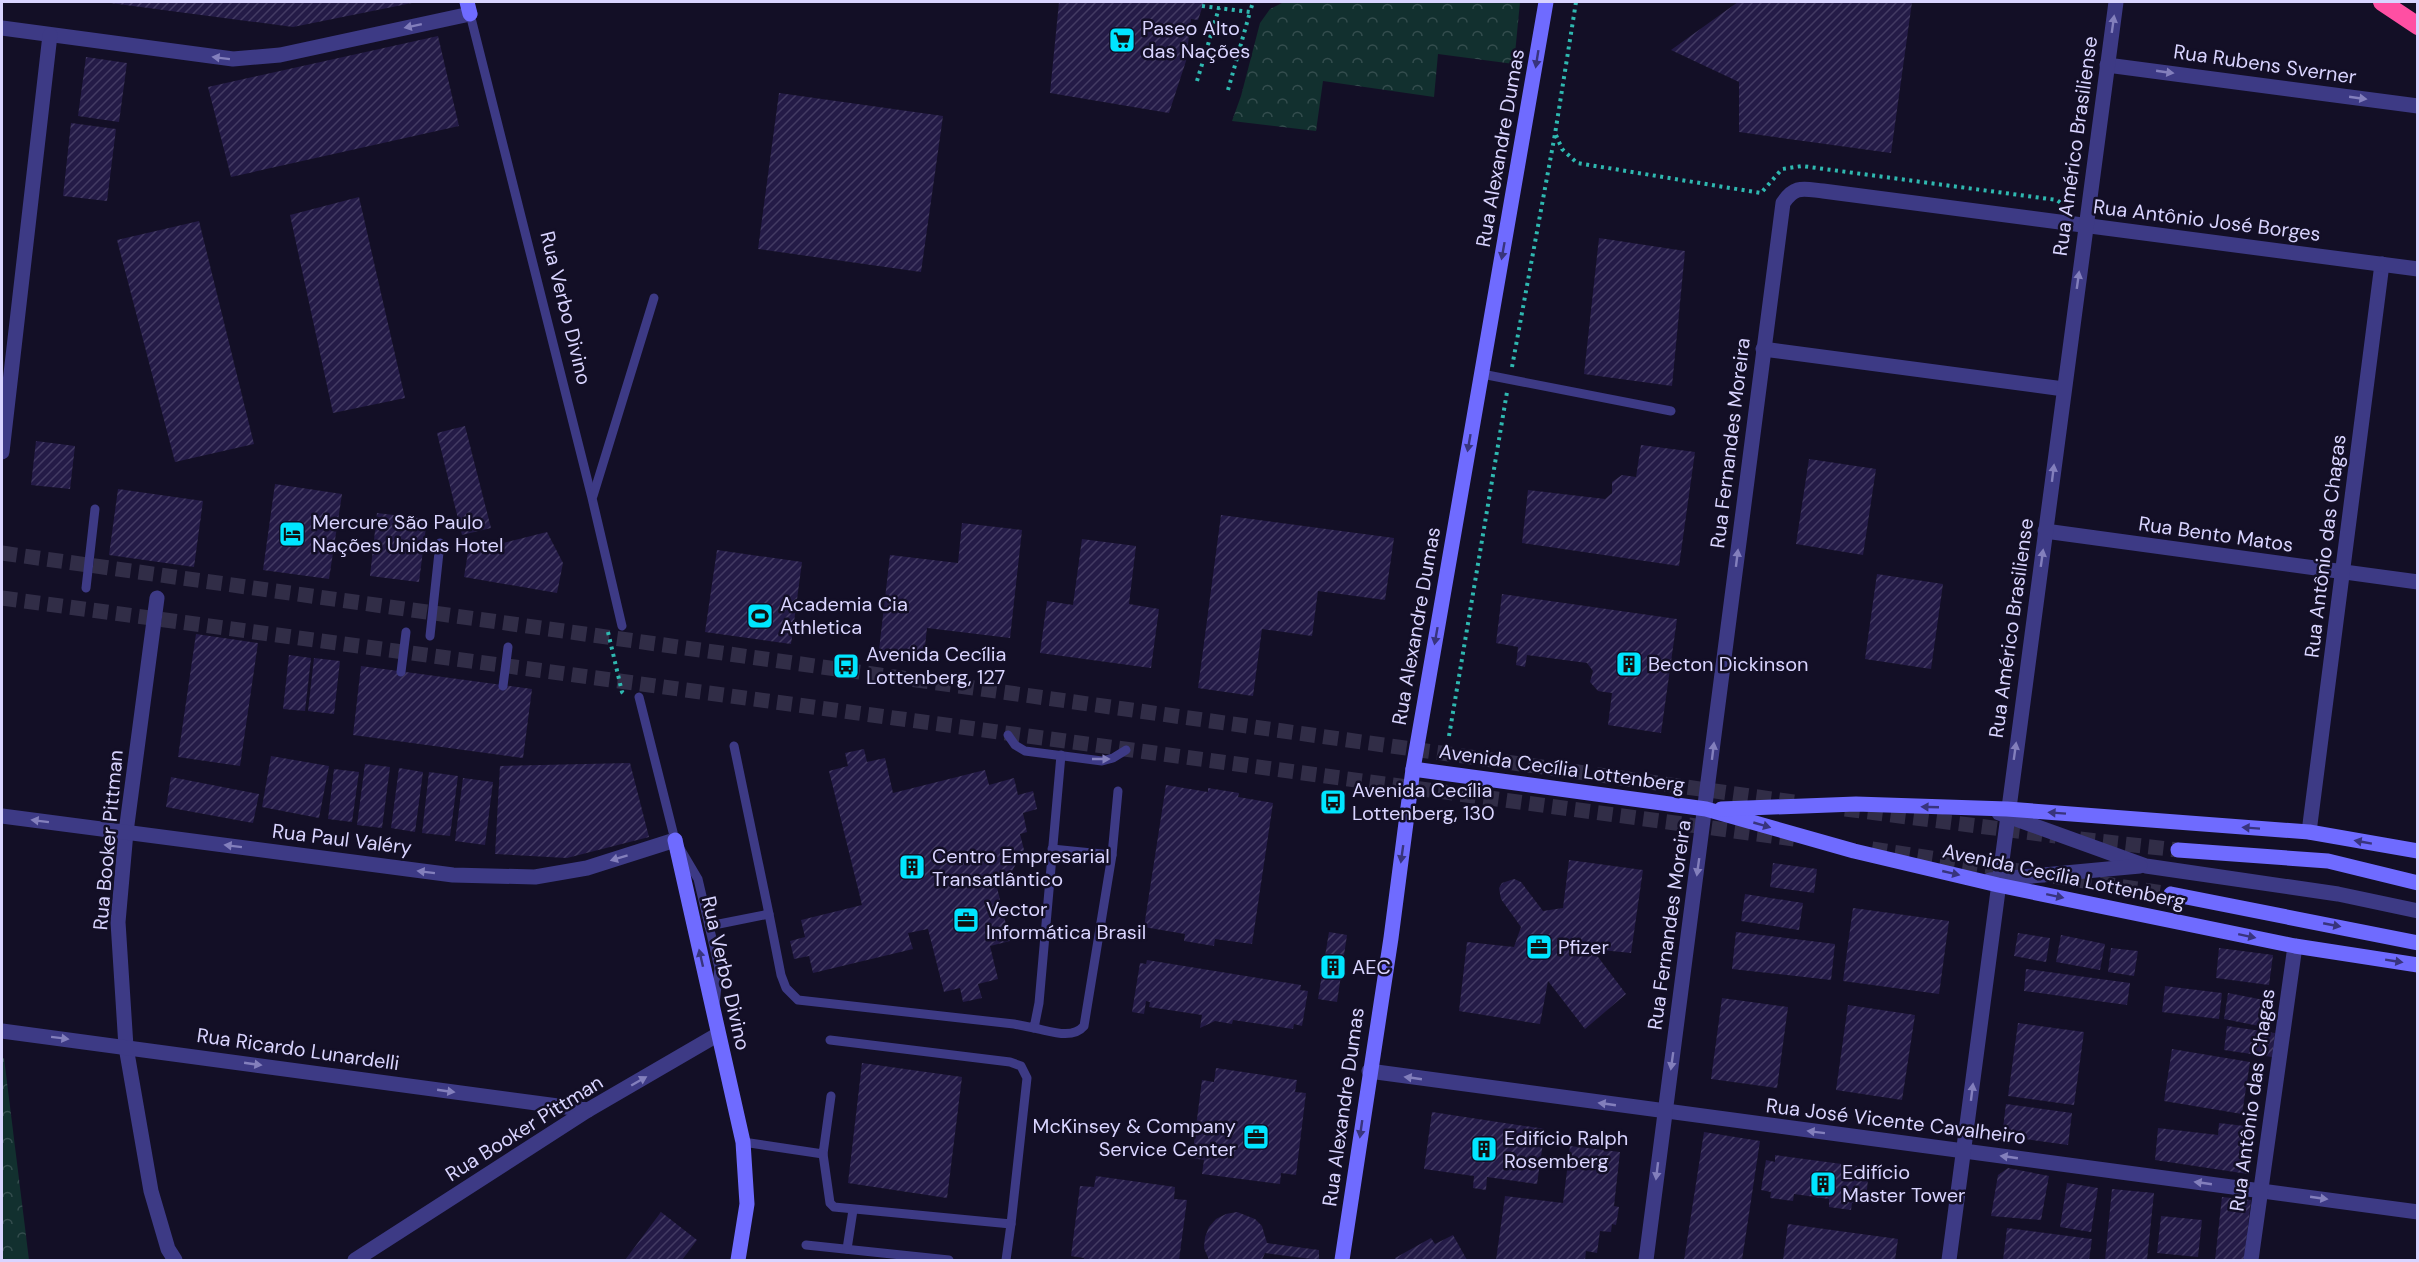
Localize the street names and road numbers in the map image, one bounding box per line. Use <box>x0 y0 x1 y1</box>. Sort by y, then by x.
street label: Rua Américo Brasiliense <box>2047 35 2103 257</box>
street label: Rua Rubens Sverner <box>2172 38 2358 90</box>
street label: Rua Alexandre Dumas <box>1470 47 1530 249</box>
street label: Rua Antônio José Borges <box>2092 193 2322 247</box>
street label: Rua Verbo Divino <box>534 229 598 387</box>
street label: Rua Fernandes Moreira <box>1704 336 1756 550</box>
street label: Rua Antônio das Chagas <box>2298 433 2352 659</box>
street label: Rua Bento Matos <box>2137 510 2295 558</box>
street label: Rua Américo Brasiliense <box>1983 517 2039 739</box>
street label: Rua Alexandre Dumas <box>1386 525 1446 727</box>
street label: Avenida Cecília Lottenberg <box>1438 738 1686 798</box>
street label: Rua Booker Pittman <box>87 749 129 931</box>
street label: Rua Paul Valéry <box>271 818 413 860</box>
street label: Rua Fernandes Moreira <box>1641 818 1697 1032</box>
street label: Avenida Cecília Lottenberg <box>1940 838 2188 914</box>
street label: Rua Verbo Divino <box>696 893 756 1053</box>
street label: Rua Antônio das Chagas <box>2223 987 2281 1213</box>
street label: Rua Alexandre Dumas <box>1316 1006 1370 1208</box>
street label: Rua Ricardo Lunardelli <box>195 1022 401 1076</box>
street label: Rua Booker Pittman <box>440 1069 608 1187</box>
street label: Rua José Vicente Cavalheiro <box>1765 1092 2027 1150</box>

